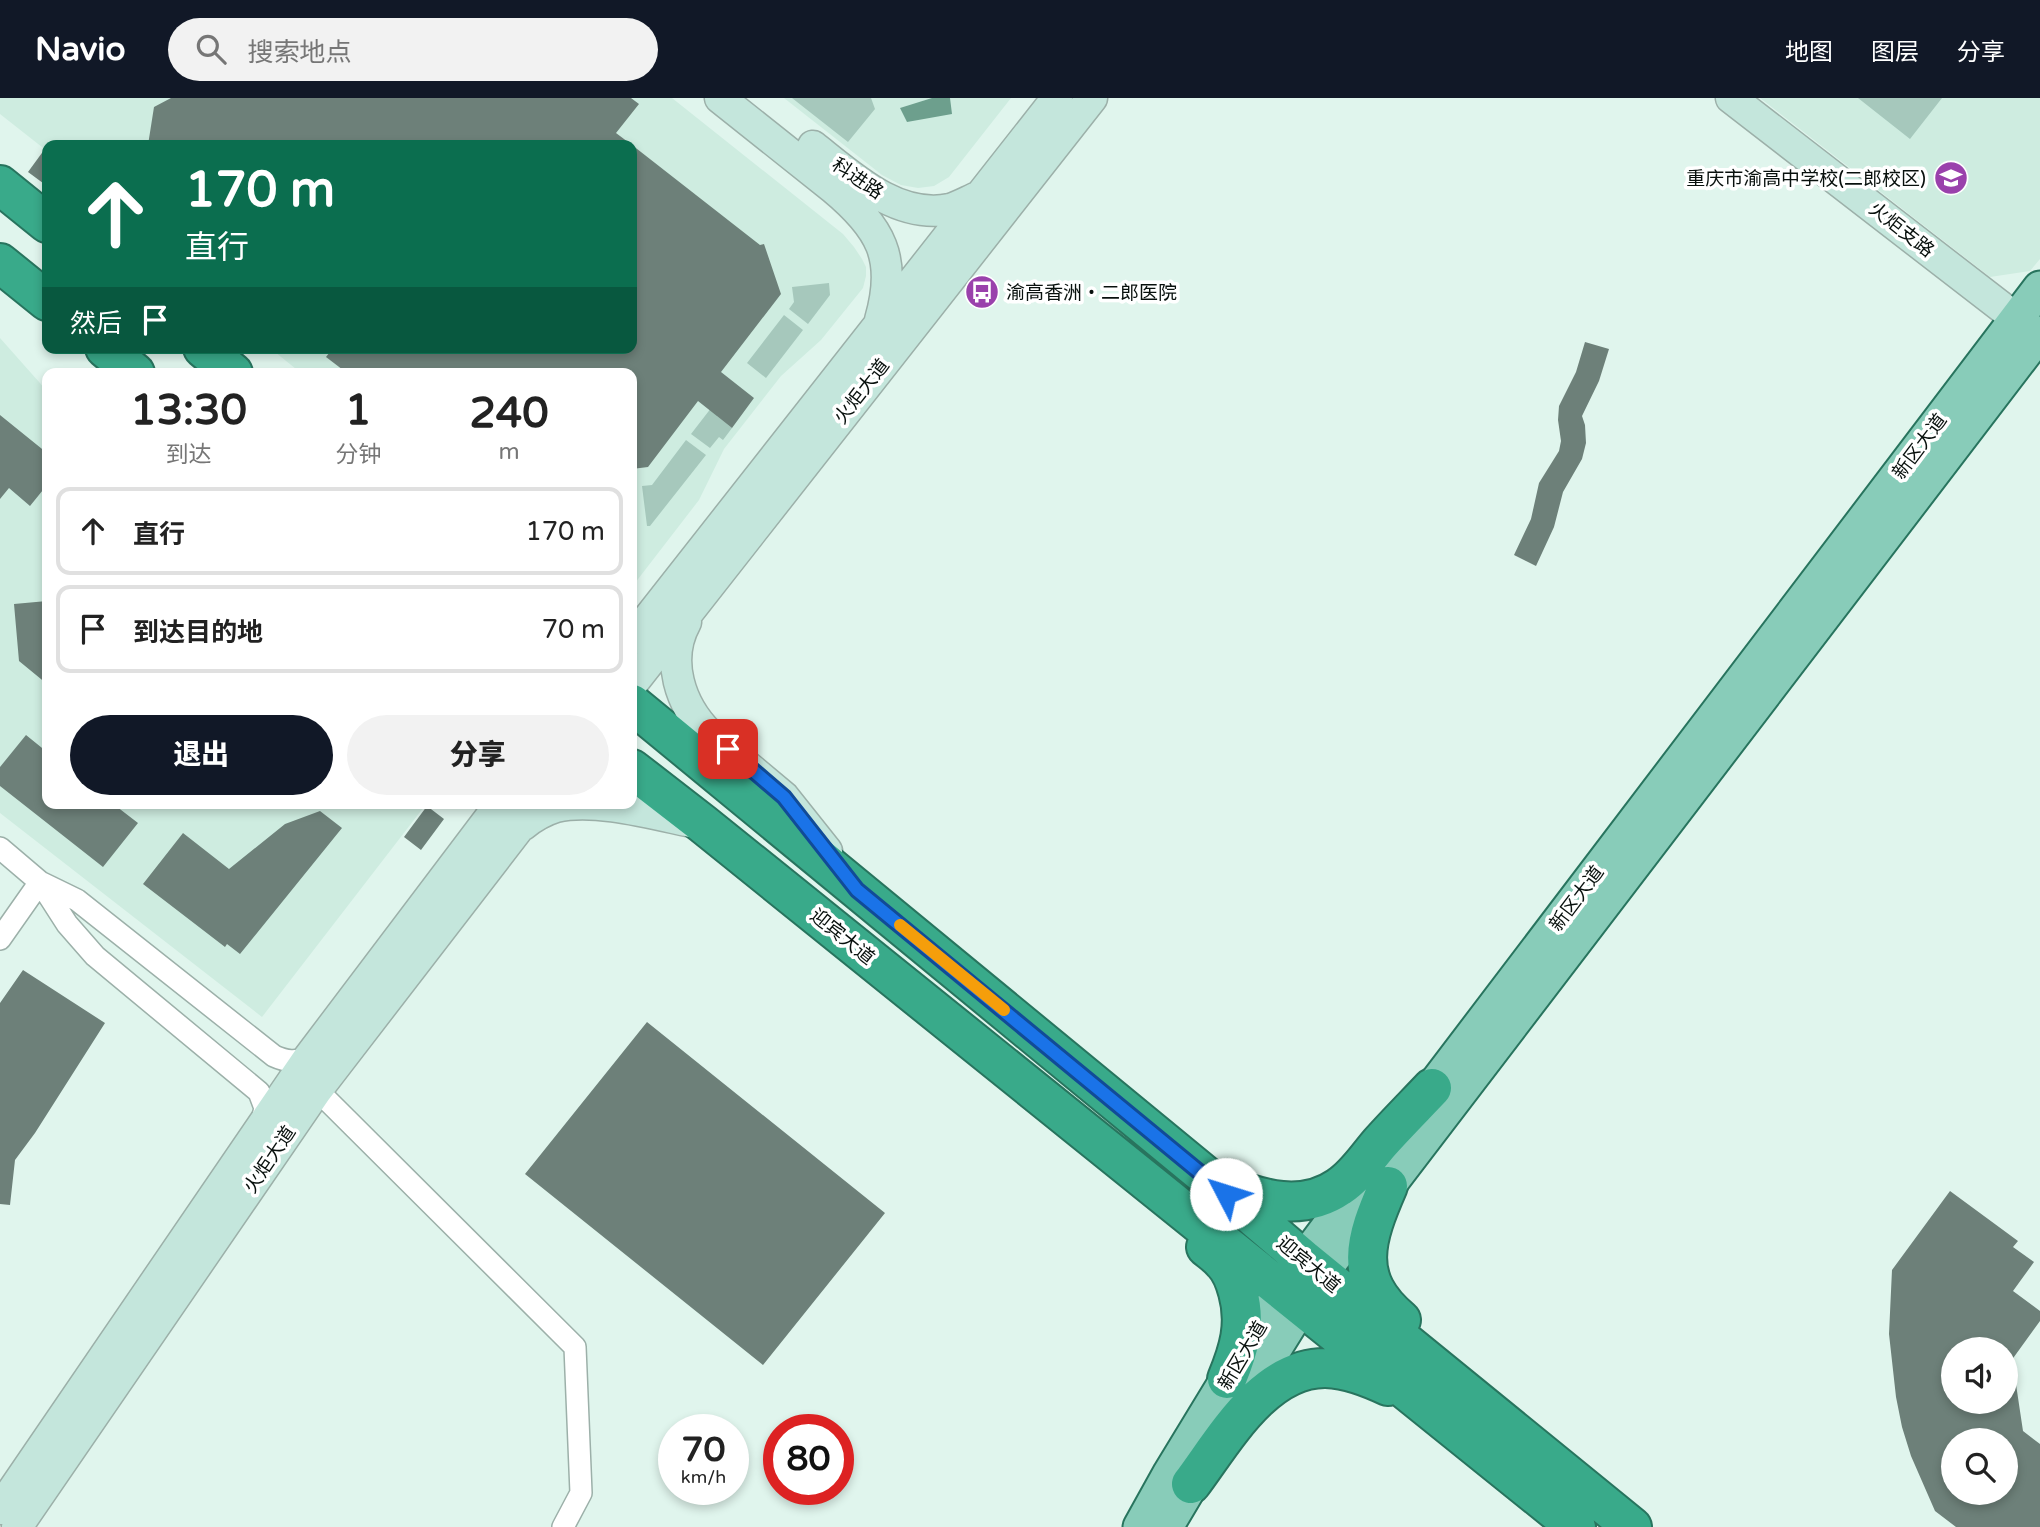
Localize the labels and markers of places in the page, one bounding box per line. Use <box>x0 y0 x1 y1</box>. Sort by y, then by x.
school or university icon: 重庆市渝高中学校(二郎校区) <box>1932 159 1970 197</box>
place label: 重庆市渝高中学校(二郎校区) <box>1686 168 1926 190</box>
bus stop icon: 渝高香洲‧二郎医院 <box>963 273 1001 311</box>
place label: 渝高香洲‧二郎医院 <box>1006 282 1177 304</box>
pin <box>698 719 758 779</box>

